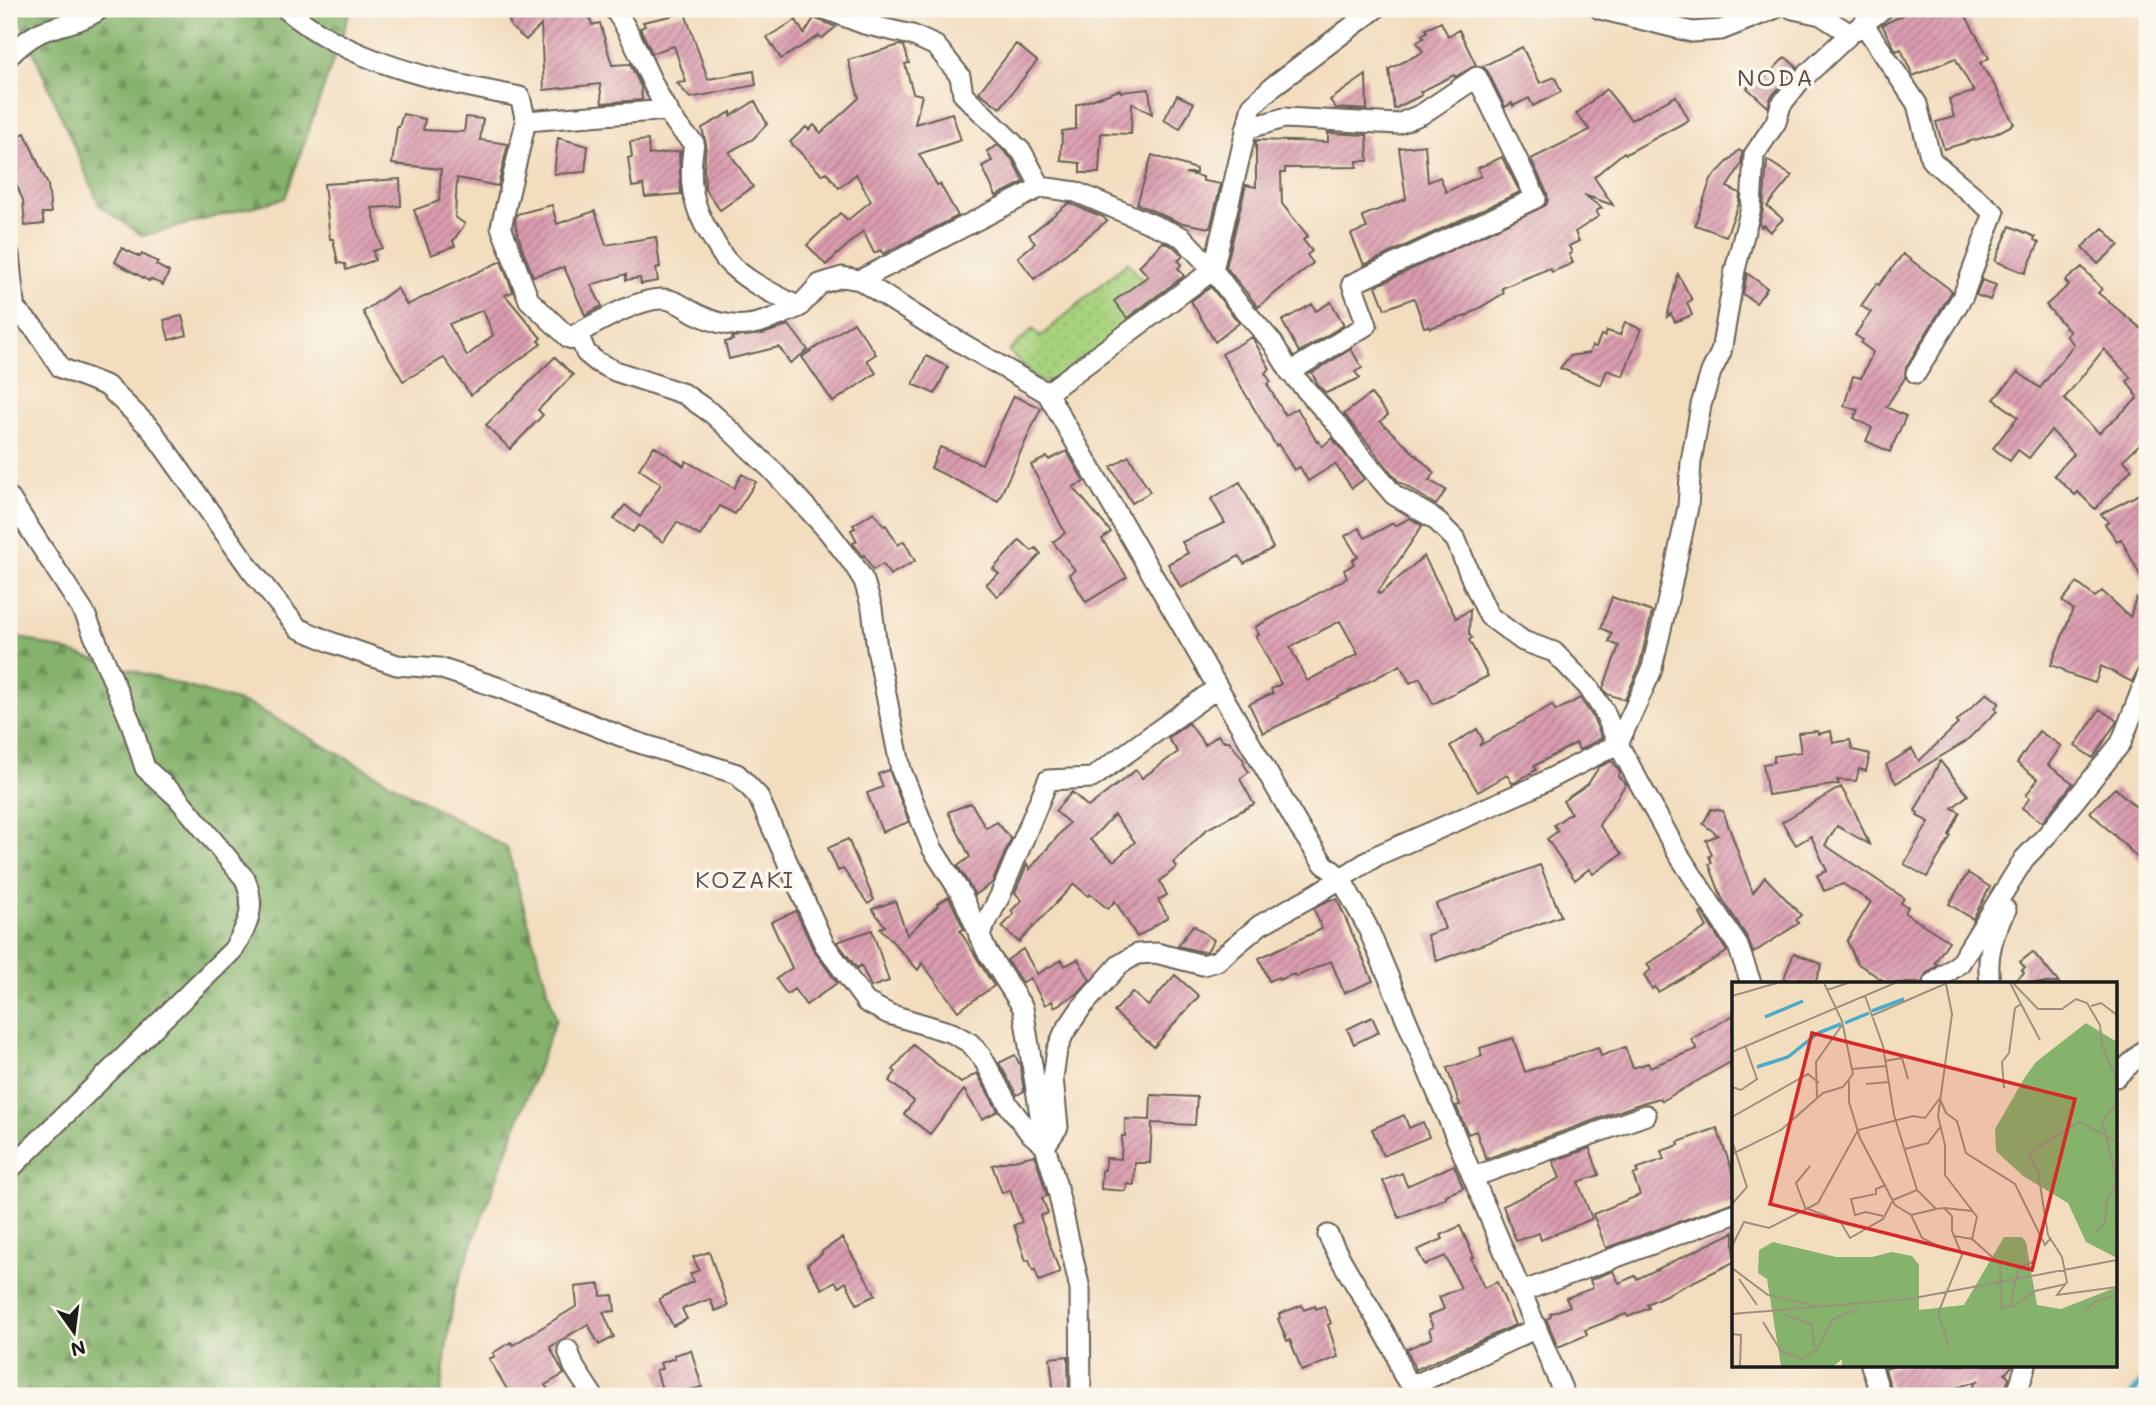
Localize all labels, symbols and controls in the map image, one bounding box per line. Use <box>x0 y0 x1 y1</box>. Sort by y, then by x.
district label: NODA <box>1737 61 1815 92</box>
district label: KOZAKI <box>695 864 795 894</box>
inset map <box>1732 982 2118 1366</box>
north arrow <box>38 1296 108 1366</box>
text: N <box>68 1335 88 1363</box>

